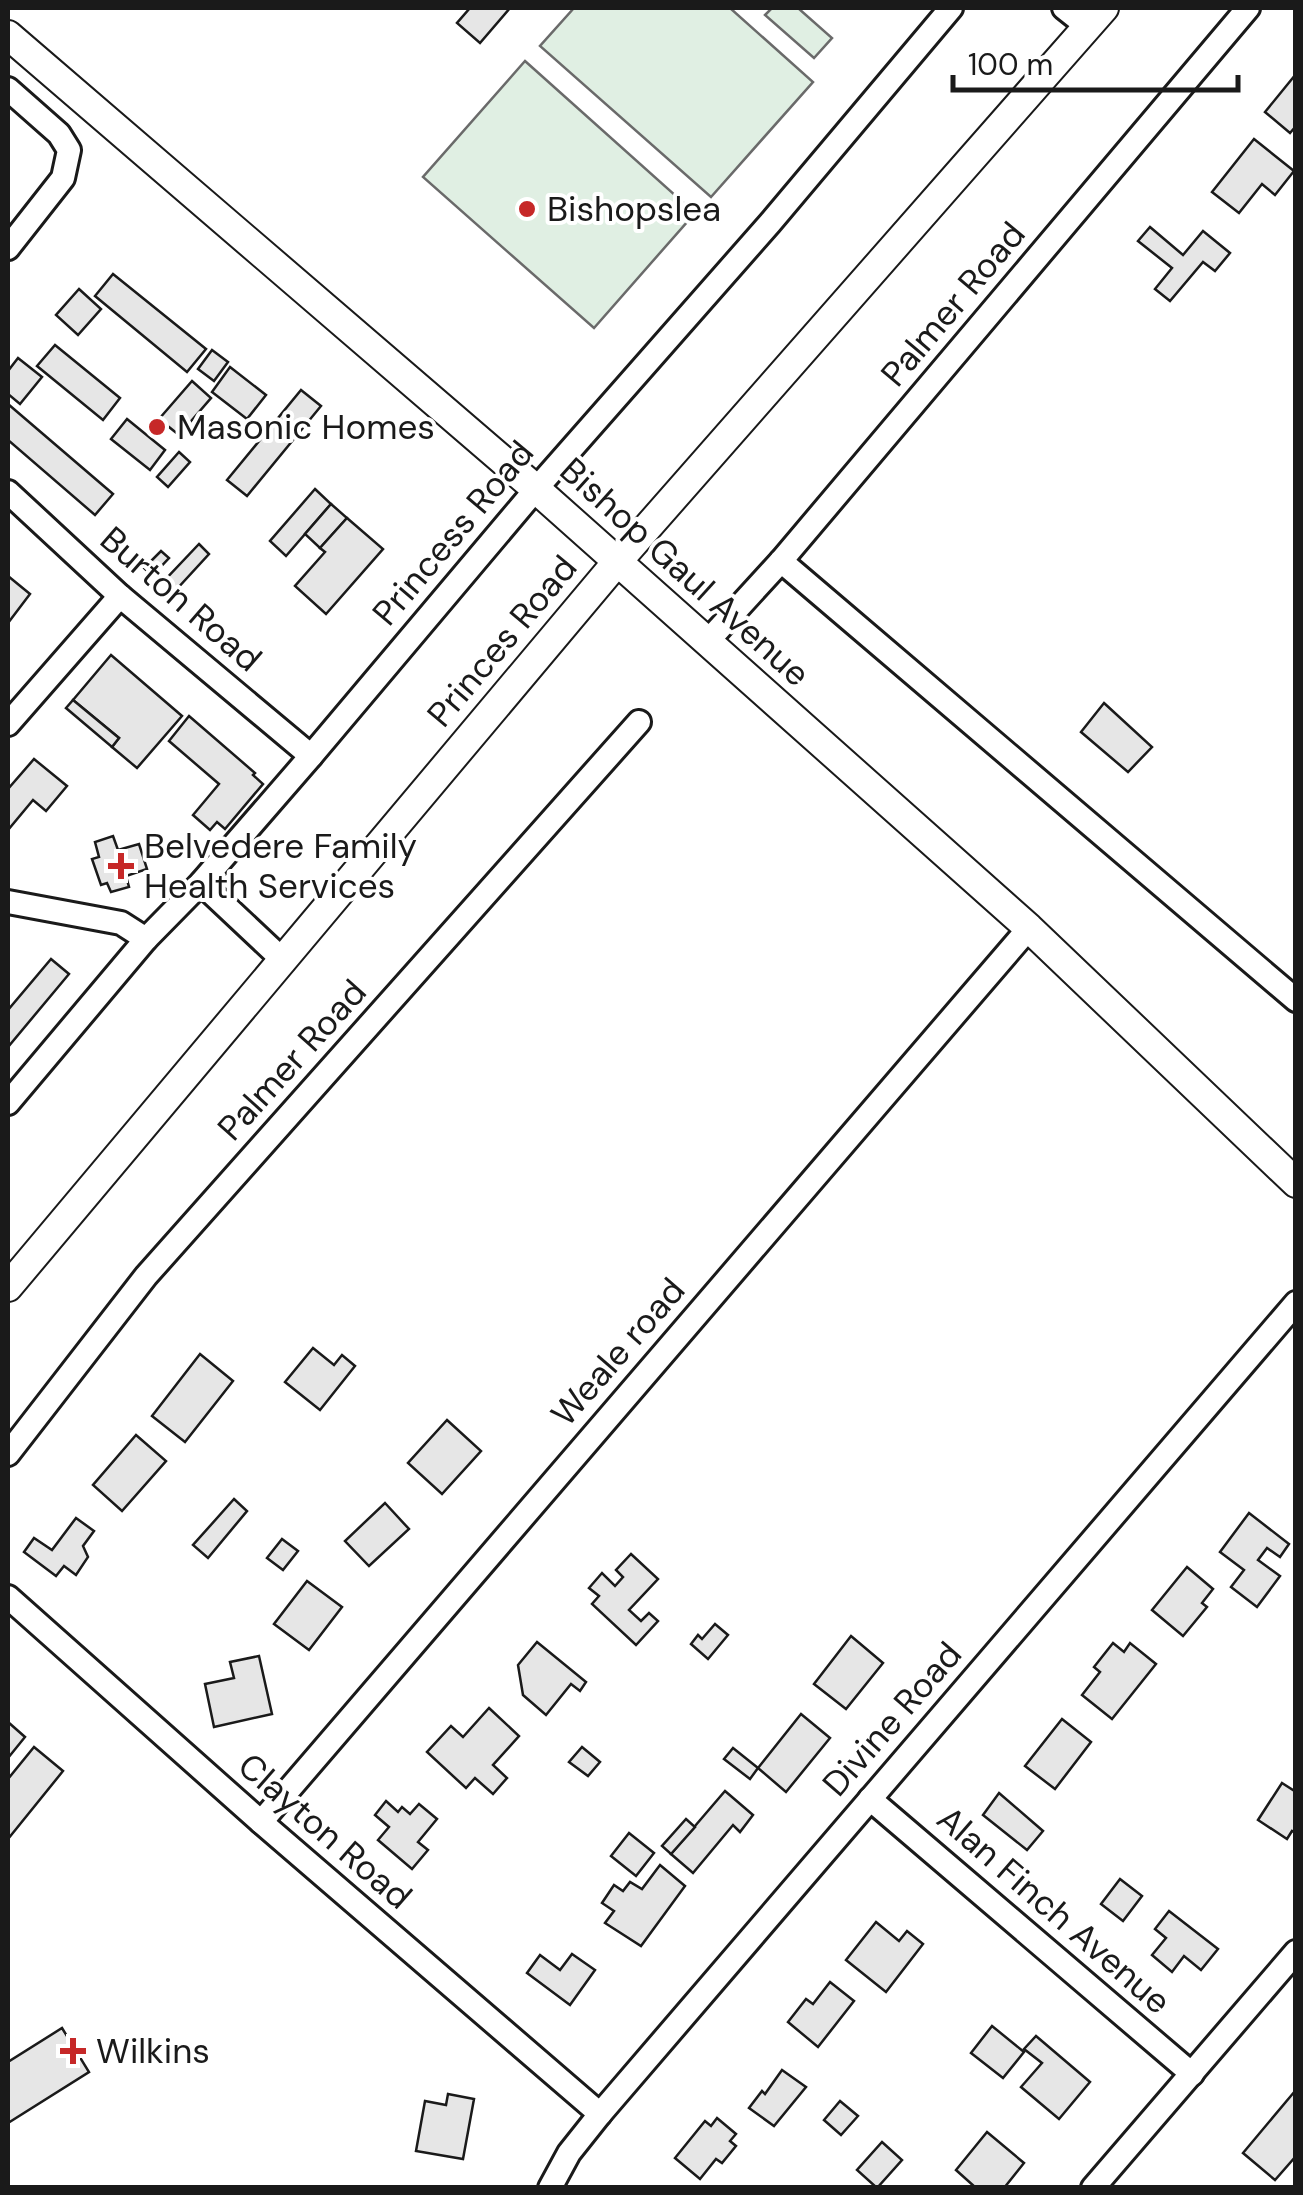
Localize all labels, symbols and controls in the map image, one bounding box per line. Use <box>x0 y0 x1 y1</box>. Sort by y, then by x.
scale bar <box>953 30 1238 92</box>
text: 100 m <box>968 45 1053 84</box>
place label: Bishopslea <box>547 186 721 232</box>
marker: Bishopslea <box>516 198 538 220</box>
street label: Palmer Road <box>871 212 1035 396</box>
place label: Masonic Homes <box>177 404 435 450</box>
marker: Masonic Homes <box>146 416 168 438</box>
street label: Princess Road <box>362 431 544 635</box>
street label: Bishop Gaul Avenue <box>550 448 820 696</box>
street label: Burton Road <box>91 516 271 682</box>
street label: Princes Road <box>417 546 587 736</box>
place label: Belvedere Family Health Services <box>144 823 417 909</box>
marker: Belvedere Family Health Services <box>108 853 134 879</box>
street label: Palmer Road <box>208 970 376 1150</box>
street label: Weale road <box>541 1268 695 1436</box>
street label: Divine Road <box>812 1632 972 1806</box>
street label: Clayton Road <box>228 1743 422 1919</box>
street label: Alan Finch Avenue <box>928 1796 1180 2024</box>
place label: Wilkins <box>96 2028 210 2074</box>
marker: Wilkins <box>60 2038 86 2064</box>

